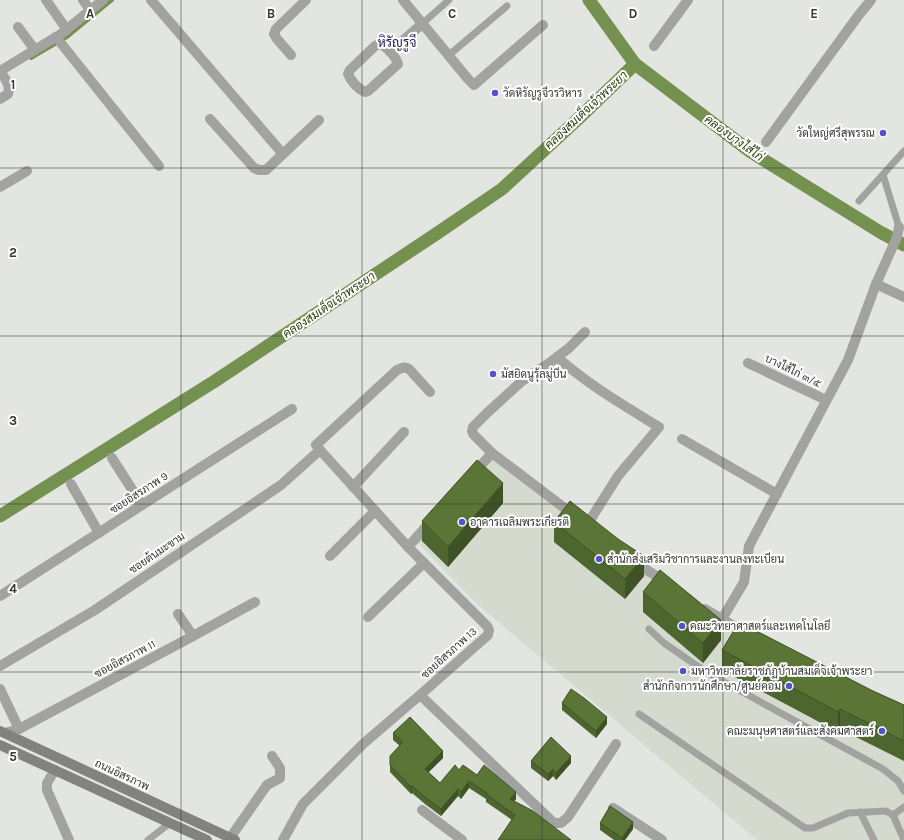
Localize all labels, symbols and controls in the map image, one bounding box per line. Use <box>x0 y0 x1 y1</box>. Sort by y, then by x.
text: A <box>86 6 94 21</box>
text: B <box>267 6 275 21</box>
text: C <box>448 6 456 21</box>
text: D <box>629 6 638 21</box>
text: E <box>810 6 818 21</box>
district label: หิรัญรูจี <box>378 33 416 52</box>
water label: คลองสมเด็จเจ้าพระยา <box>540 66 630 152</box>
text: 1 <box>11 77 15 92</box>
place label: วัดหิรัญรูจีวรวิหาร <box>503 85 582 101</box>
marker: วัดหิรัญรูจีวรวิหาร <box>490 88 500 98</box>
water label: คลองบางไส้ไก่ <box>702 111 767 164</box>
place label: วัดใหญ่ศรีสุพรรณ <box>797 125 875 142</box>
marker: วัดใหญ่ศรีสุพรรณ <box>878 128 888 138</box>
text: 2 <box>9 245 17 260</box>
water label: คลองสมเด็จเจ้าพระยา <box>279 267 378 341</box>
street label: บางไส้ไก่ ๓/๕ <box>763 350 825 390</box>
place label: มัสยิดนูรุ้ลมู่บีน <box>501 366 567 383</box>
marker: มัสยิดนูรุ้ลมู่บีน <box>488 369 498 379</box>
text: 3 <box>9 413 17 428</box>
street label: ซอยอิสรภาพ 9 <box>107 469 171 517</box>
place label: อาคารเฉลิมพระเกียรติ <box>470 514 569 529</box>
marker: อาคารเฉลิมพระเกียรติ <box>457 517 467 527</box>
street label: ซอยต้นมะขาม <box>126 529 187 576</box>
place label: สำนักส่งเสริมวิชาการและงานลงทะเบียน <box>607 551 784 566</box>
marker: สำนักส่งเสริมวิชาการและงานลงทะเบียน <box>594 554 604 564</box>
text: 4 <box>9 581 17 596</box>
place label: คณะวิทยาศาสตร์และเทคโนโลยี <box>690 618 830 633</box>
marker: คณะวิทยาศาสตร์และเทคโนโลยี <box>677 621 687 631</box>
street label: ซอยอิสรภาพ 13 <box>418 625 480 681</box>
street label: ซอยอิสรภาพ 11 <box>92 637 158 681</box>
place label: มหาวิทยาลัยราชภัฏบ้านสมเด็จเจ้าพระยา <box>691 662 872 679</box>
marker: มหาวิทยาลัยราชภัฏบ้านสมเด็จเจ้าพระยา <box>678 666 688 676</box>
place label: สำนักกิจการนักศึกษา/ศูนย์คอม <box>643 678 781 694</box>
marker: สำนักกิจการนักศึกษา/ศูนย์คอม <box>784 681 794 691</box>
place label: คณะมนุษศาสตร์และสังคมศาสตร์ <box>727 723 874 740</box>
marker: คณะมนุษศาสตร์และสังคมศาสตร์ <box>877 726 887 736</box>
text: 5 <box>9 749 17 764</box>
street label: ถนนอิสรภาพ <box>93 757 151 793</box>

